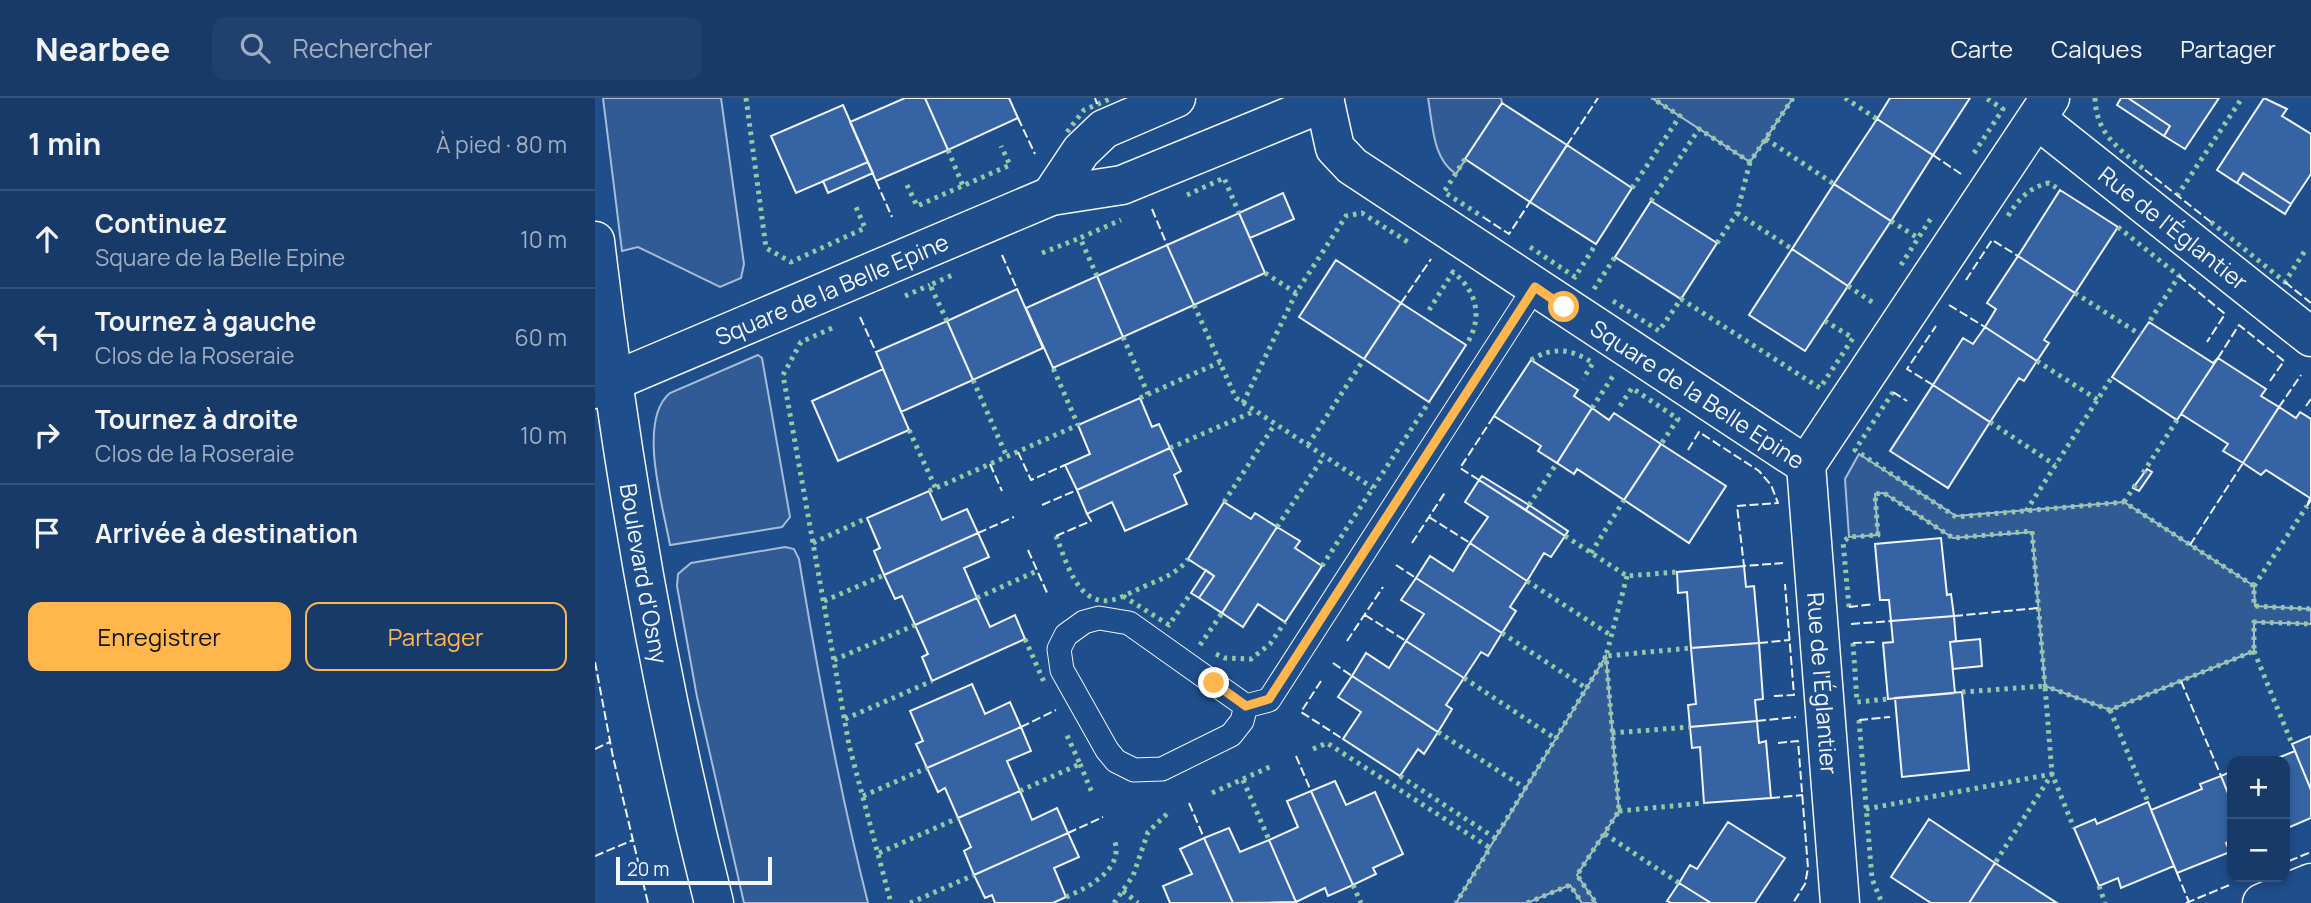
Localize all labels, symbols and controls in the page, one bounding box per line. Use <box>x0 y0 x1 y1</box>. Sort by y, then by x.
search box <box>212 17 702 80</box>
text: Nearbee <box>35 26 170 71</box>
icon: search <box>236 29 274 67</box>
text: Rechercher <box>292 30 433 66</box>
text: Carte <box>1951 32 2013 65</box>
text: Calques <box>2051 32 2142 65</box>
text: Partager <box>2180 32 2276 65</box>
text: 1 min <box>28 123 101 164</box>
text: À pied · 80 m <box>436 128 567 160</box>
street label: Rue de l'Églantier <box>2092 158 2255 297</box>
text: Continuez <box>95 205 227 241</box>
icon: ahead <box>28 220 66 258</box>
text: 10 m <box>520 223 567 255</box>
street label: Square de la Belle Epine <box>710 225 953 352</box>
text: Square de la Belle Epine <box>95 241 345 273</box>
route start <box>1548 291 1579 322</box>
text: Tournez à gauche <box>95 303 316 339</box>
street label: Square de la Belle Epine <box>1584 312 1811 476</box>
icon: left <box>28 318 66 356</box>
text: 60 m <box>515 321 567 353</box>
text: Clos de la Roseraie <box>95 339 294 371</box>
text: Tournez à droite <box>95 401 298 437</box>
icon: right <box>28 416 66 454</box>
text: 10 m <box>520 419 567 451</box>
text: Clos de la Roseraie <box>95 437 294 469</box>
street label: Boulevard d'Osny <box>613 481 676 666</box>
icon: arrive <box>28 514 66 552</box>
text: Arrivée à destination <box>95 515 358 551</box>
street label: Rue de l'Églantier <box>1800 591 1846 776</box>
button: Enregistrer <box>28 602 291 671</box>
button: Partager <box>305 602 567 671</box>
route end <box>1198 667 1229 698</box>
map controls <box>2227 756 2290 882</box>
button: + <box>2227 756 2290 819</box>
button: − <box>2227 819 2290 882</box>
scale bar <box>616 854 772 886</box>
text: 20 m <box>627 856 669 882</box>

